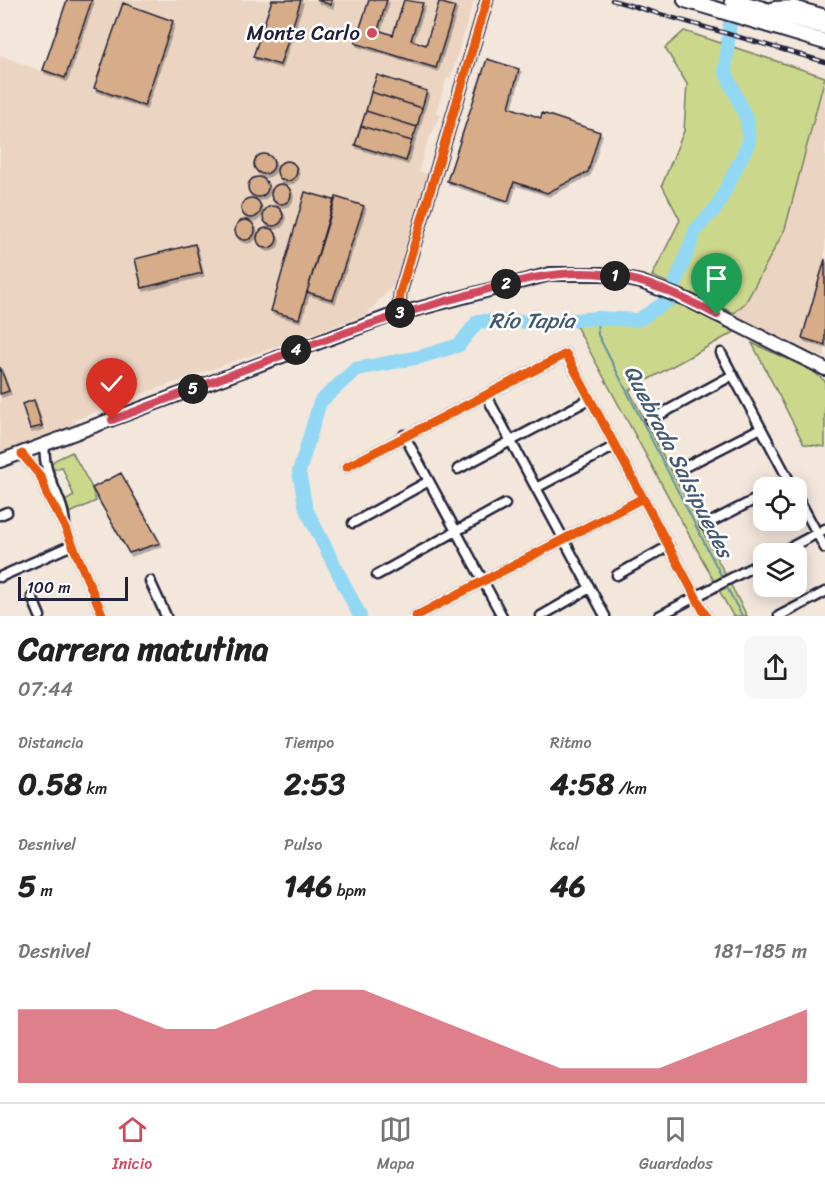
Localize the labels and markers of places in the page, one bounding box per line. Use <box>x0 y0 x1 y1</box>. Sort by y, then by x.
place label: Monte Carlo <box>247 14 360 52</box>
marker: Monte Carlo <box>365 26 379 40</box>
pin <box>691 253 742 315</box>
pin: 1 <box>600 261 630 291</box>
pin: 2 <box>491 269 521 299</box>
pin: 3 <box>385 298 415 328</box>
pin: 4 <box>281 335 311 365</box>
pin <box>86 358 137 420</box>
pin: 5 <box>178 374 208 404</box>

